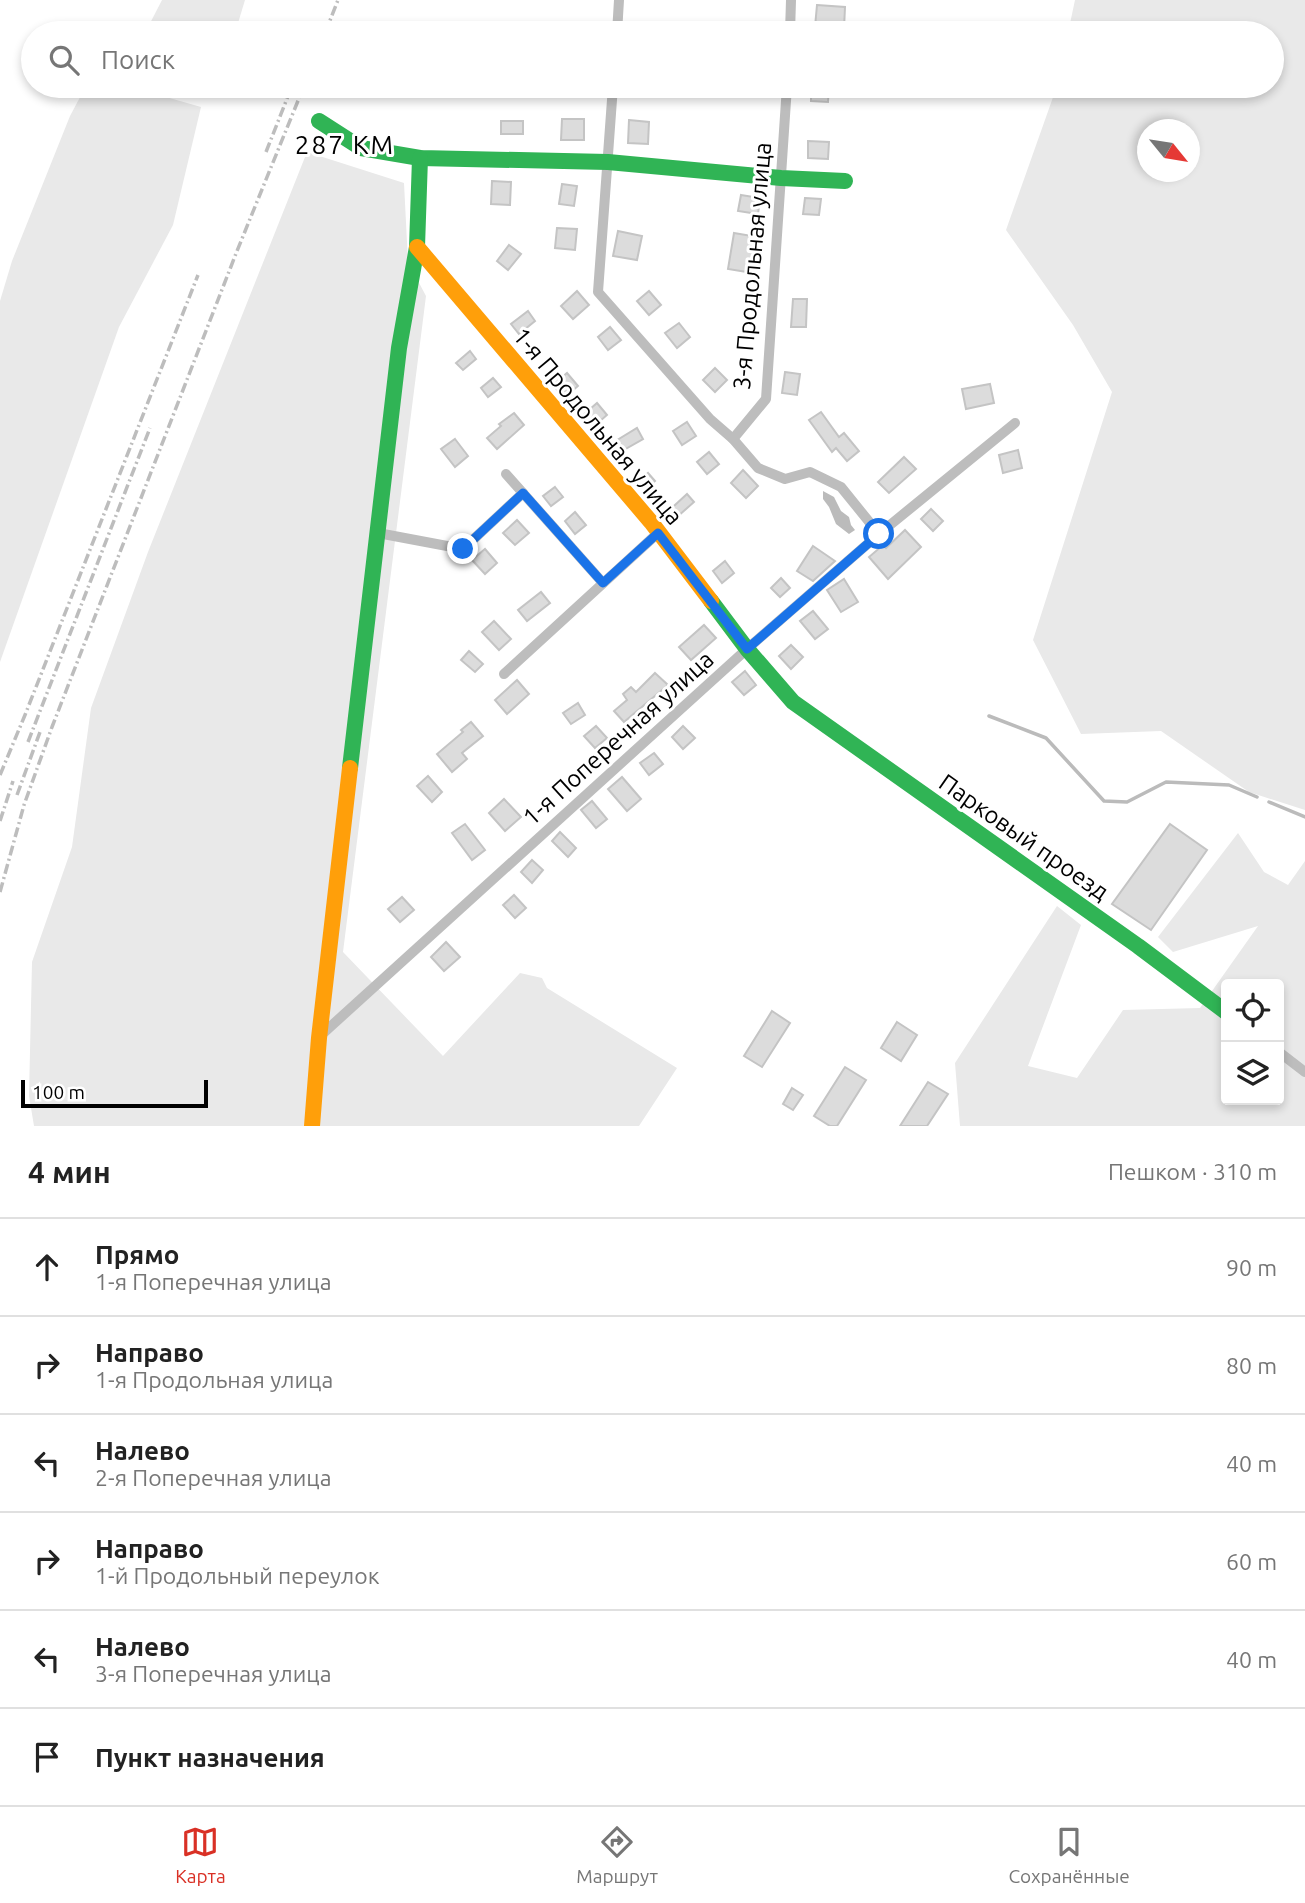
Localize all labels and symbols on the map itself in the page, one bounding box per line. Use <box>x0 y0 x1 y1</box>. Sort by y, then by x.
north arrow <box>1137 119 1200 182</box>
district label: 287 КМ <box>295 130 395 159</box>
street label: 3-я Продольная улица <box>728 141 776 391</box>
street label: 1-я Продольная улица <box>508 322 688 530</box>
route start <box>863 518 894 549</box>
route end <box>447 533 478 564</box>
street label: 1-я Поперечная улица <box>517 645 719 831</box>
street label: Парковый проезд <box>934 768 1114 906</box>
scale bar <box>21 1077 208 1109</box>

